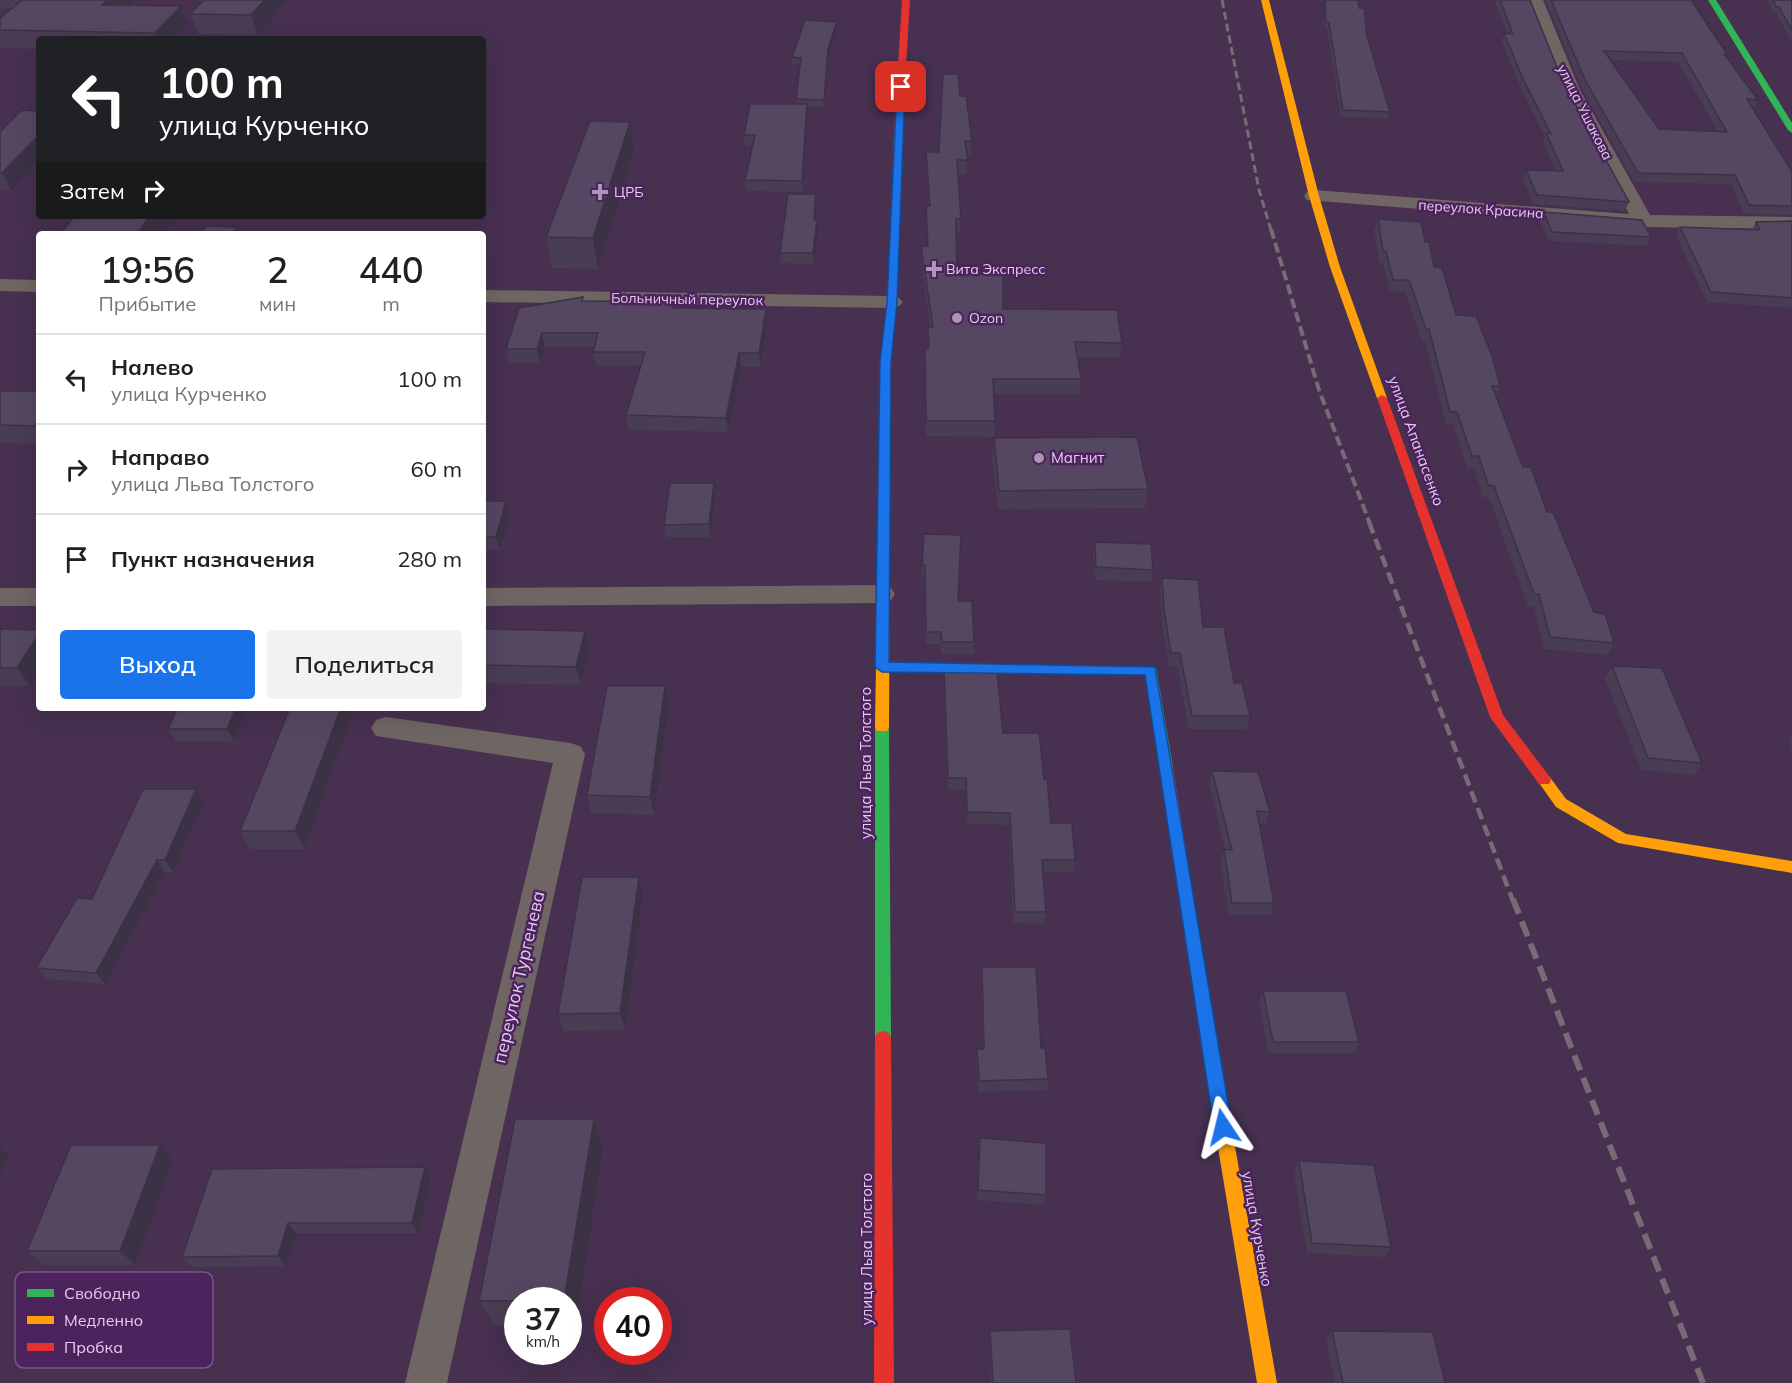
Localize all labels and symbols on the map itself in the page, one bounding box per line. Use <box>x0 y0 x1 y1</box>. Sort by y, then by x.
pin <box>875 61 926 112</box>
street label: улица Ушакова <box>1553 61 1617 163</box>
marker: ЦРБ <box>591 183 609 201</box>
place label: ЦРБ <box>614 183 644 201</box>
street label: переулок Красина <box>1418 196 1544 222</box>
place label: Вита Экспресс <box>946 260 1045 278</box>
marker: Вита Экспресс <box>927 262 941 276</box>
street label: Больничный переулок <box>611 289 764 309</box>
place label: Ozon <box>969 309 1003 327</box>
marker: Ozon <box>950 311 964 325</box>
street label: улица Апанасенко <box>1384 373 1449 508</box>
place label: Магнит <box>1051 448 1105 467</box>
marker: Магнит <box>1032 451 1046 465</box>
street label: улица Льва Толстого <box>856 687 875 839</box>
street label: переулок Тургенева <box>487 888 550 1065</box>
position arrow <box>1191 1095 1255 1159</box>
street label: улица Курченко <box>1238 1170 1277 1288</box>
street label: улица Льва Толстого <box>857 1173 876 1325</box>
legend <box>15 1272 213 1368</box>
text: Свободно <box>64 1283 140 1303</box>
speed limit sign: 40 <box>594 1287 672 1365</box>
text: Медленно <box>64 1310 143 1330</box>
text: Пробка <box>64 1337 123 1357</box>

